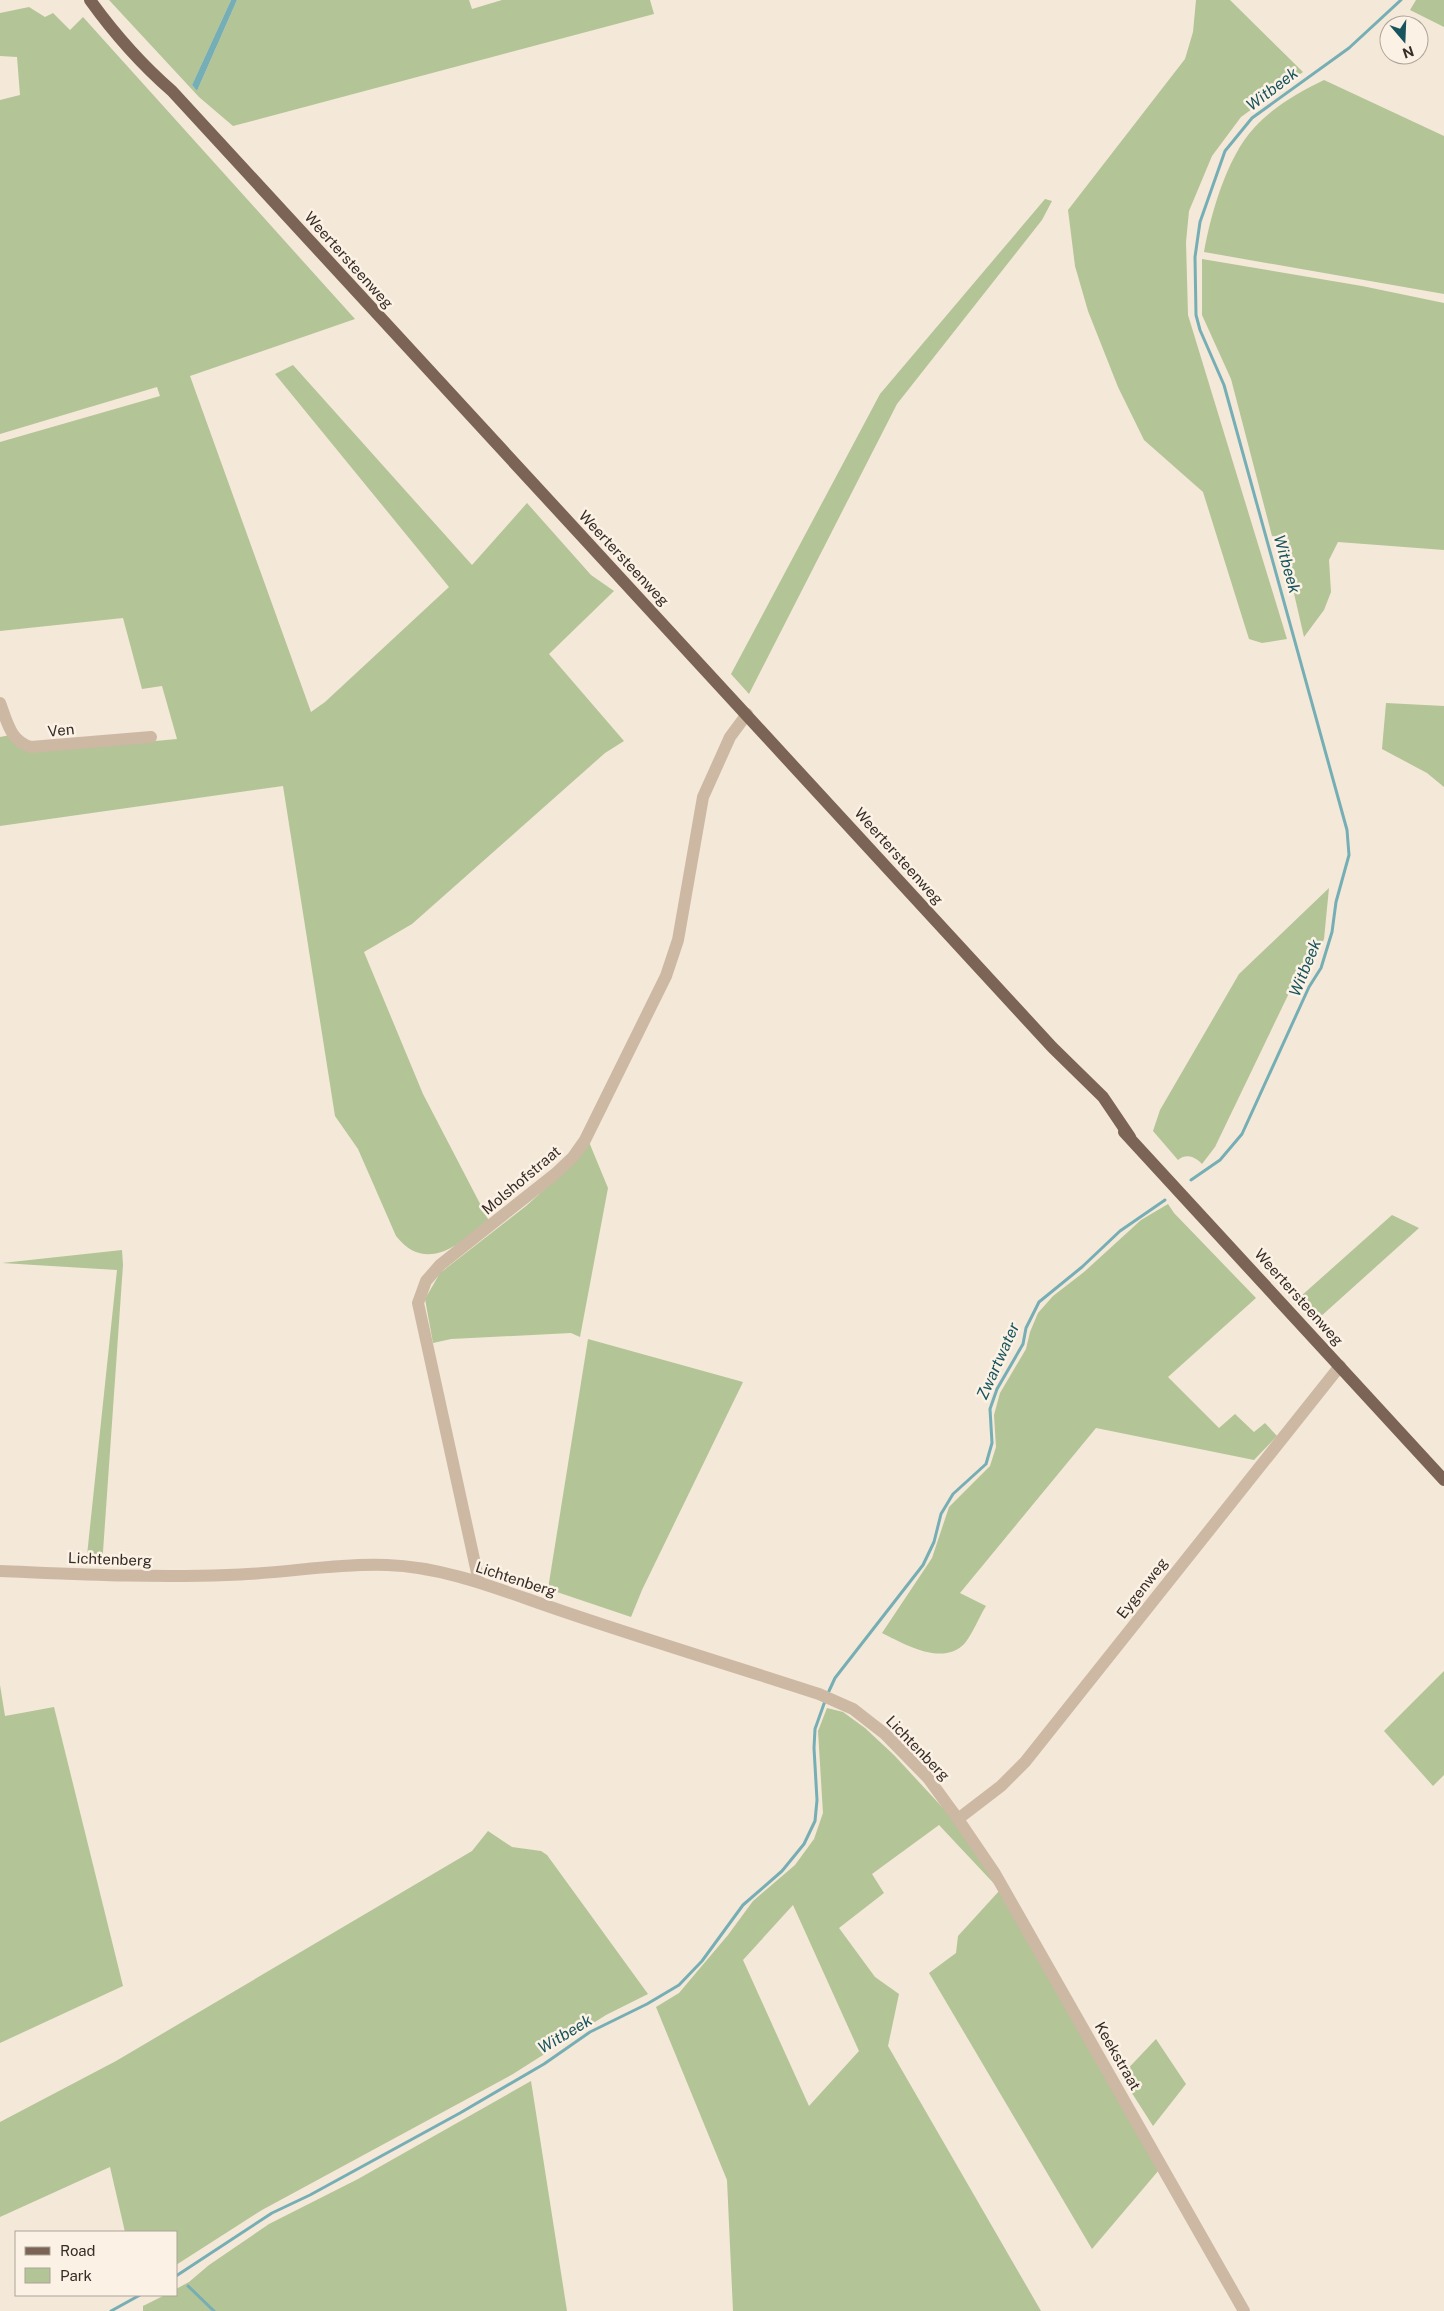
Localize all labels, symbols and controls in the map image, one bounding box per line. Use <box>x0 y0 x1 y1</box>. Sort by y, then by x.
north arrow <box>1379 15 1429 65</box>
text: N <box>1400 43 1416 62</box>
water label: Witbeek <box>1242 63 1302 115</box>
street label: Weertersteenweg <box>301 208 397 312</box>
street label: Weertersteenweg <box>575 507 673 609</box>
water label: Witbeek <box>1270 533 1304 596</box>
street label: Ven <box>47 720 75 740</box>
street label: Weertersteenweg <box>851 804 947 908</box>
water label: Witbeek <box>1285 936 1325 999</box>
street label: Molshofstraat <box>478 1142 564 1218</box>
street label: Weertersteenweg <box>1251 1245 1347 1349</box>
water label: Zwartwater <box>973 1319 1024 1402</box>
street label: Lichtenberg <box>68 1549 152 1569</box>
street label: Eygenweg <box>1113 1554 1171 1622</box>
street label: Lichtenberg <box>473 1558 559 1600</box>
street label: Lichtenberg <box>883 1712 953 1784</box>
water label: Witbeek <box>534 2010 596 2058</box>
street label: Keekstraat <box>1092 2019 1144 2093</box>
legend <box>15 2231 178 2296</box>
text: Road <box>60 2242 96 2259</box>
text: Park <box>60 2267 92 2284</box>

